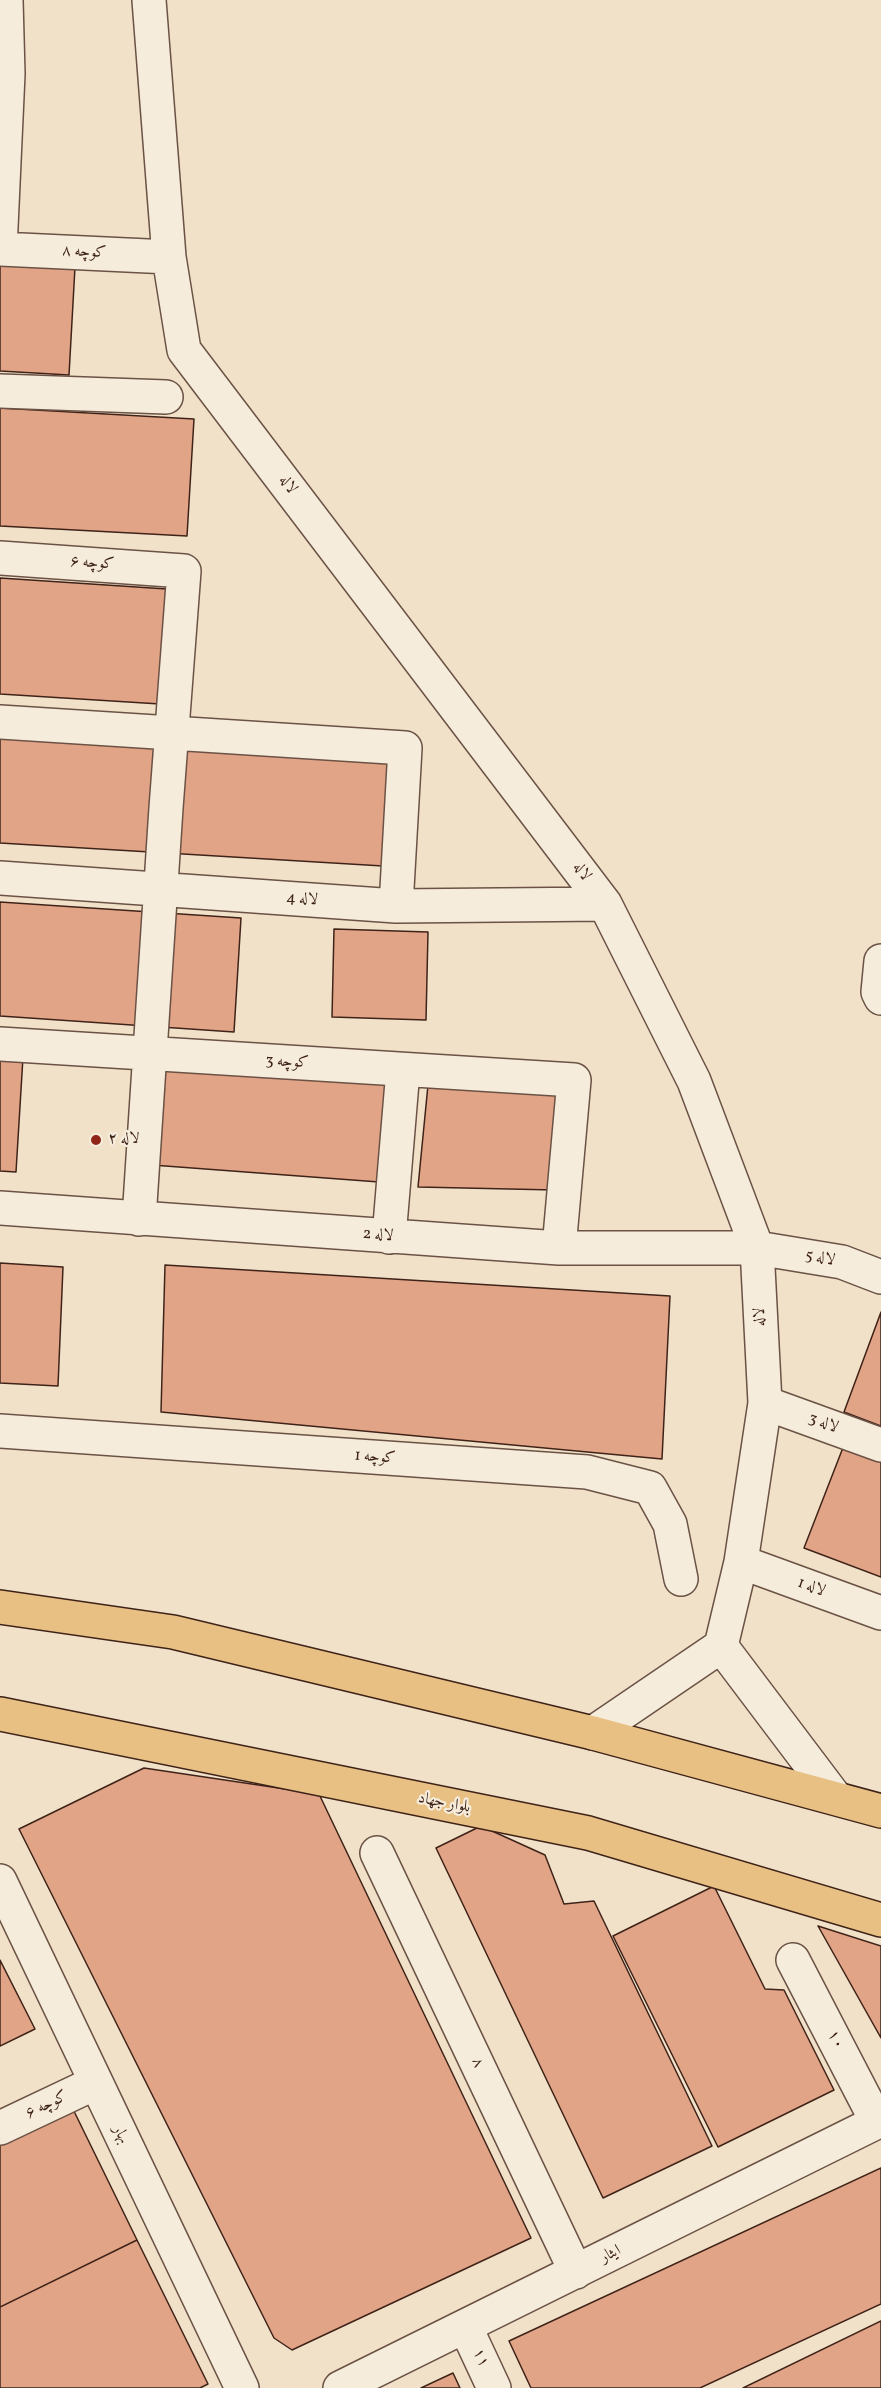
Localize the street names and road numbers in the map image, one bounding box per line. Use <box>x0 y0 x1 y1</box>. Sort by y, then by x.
street label: کوچه ۸ <box>61 242 107 264</box>
street label: لاله <box>274 472 300 498</box>
street label: کوچه ۶ <box>69 553 115 575</box>
street label: لاله <box>568 859 594 885</box>
street label: لاله 4 <box>285 889 319 911</box>
street label: کوچه 3 <box>265 1052 309 1074</box>
street label: لاله 2 <box>362 1225 394 1247</box>
street label: لاله 5 <box>804 1247 836 1271</box>
street label: لاله <box>751 1307 771 1327</box>
street label: لاله 3 <box>805 1410 841 1438</box>
street label: کوچه 1 <box>354 1447 396 1469</box>
street label: لاله 1 <box>794 1574 828 1602</box>
street label: بلوار جهاد <box>416 1790 472 1818</box>
street label: ۱۰ <box>822 2027 848 2053</box>
street label: ۸ <box>466 2055 488 2071</box>
street label: کوچه ۶ <box>23 2088 71 2124</box>
street label: بهار <box>107 2122 133 2148</box>
street label: ایثار <box>597 2242 625 2268</box>
street label: ۱۱ <box>467 2345 493 2371</box>

